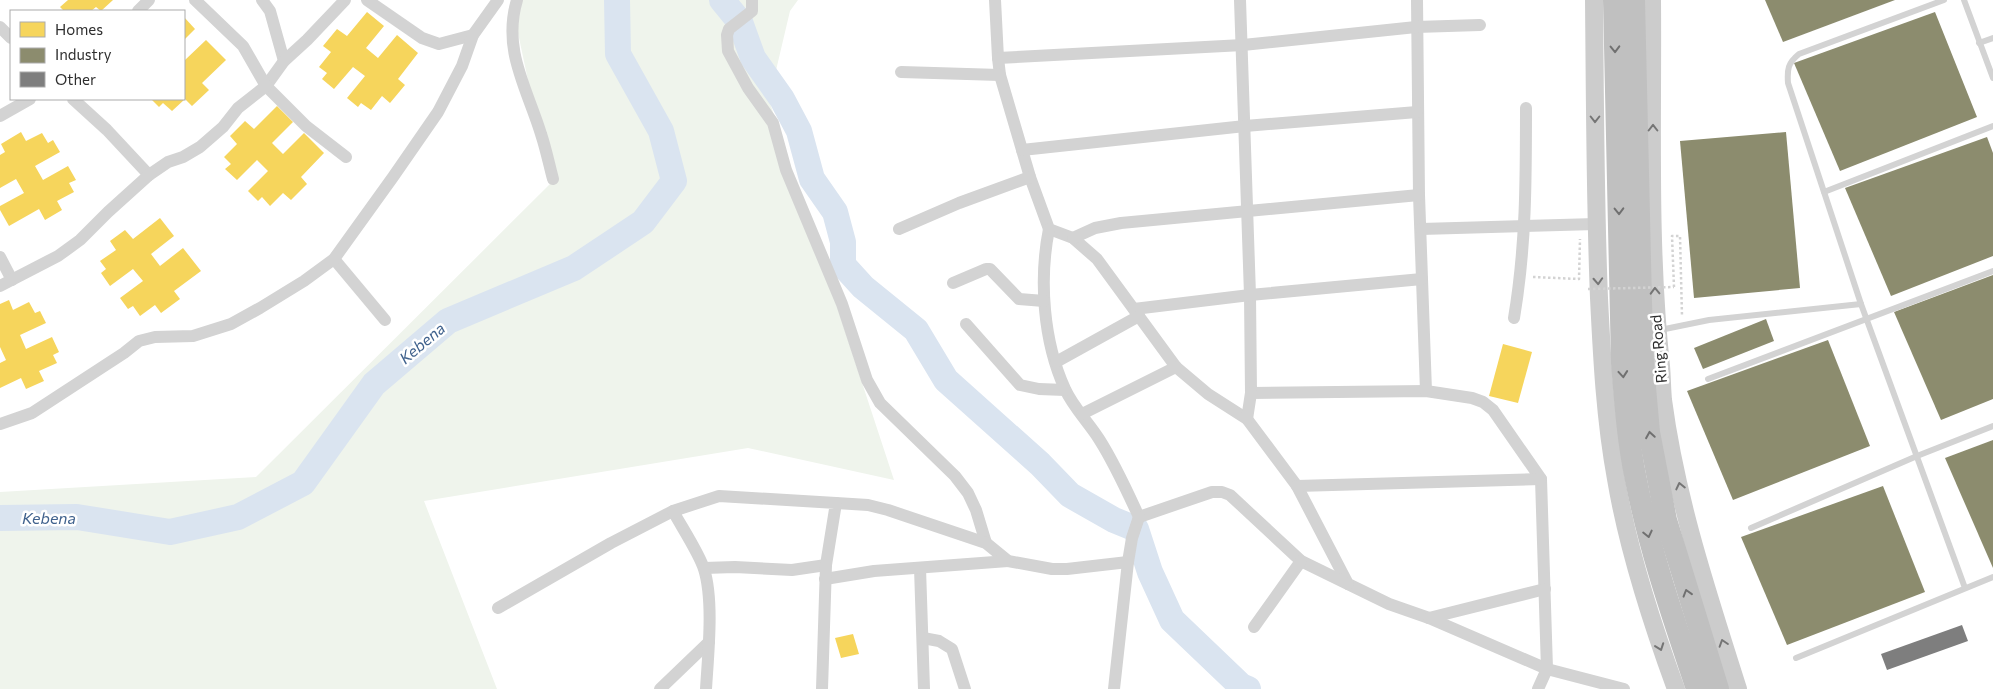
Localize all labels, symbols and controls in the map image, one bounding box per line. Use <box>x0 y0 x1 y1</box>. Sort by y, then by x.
legend <box>10 10 185 100</box>
text: Homes <box>55 20 103 38</box>
text: Industry <box>55 45 112 63</box>
one-way arrow <box>1610 45 1621 53</box>
text: Other <box>55 70 96 88</box>
one-way arrow <box>1590 115 1600 123</box>
one-way arrow <box>1648 124 1658 132</box>
one-way arrow <box>1613 207 1624 215</box>
one-way arrow <box>1593 277 1604 285</box>
one-way arrow <box>1650 286 1660 294</box>
street label: Ring Road <box>1646 314 1670 384</box>
water label: Kebena <box>395 318 448 367</box>
one-way arrow <box>1617 370 1628 378</box>
one-way arrow <box>1645 430 1655 439</box>
one-way arrow <box>1675 482 1685 491</box>
water label: Kebena <box>22 508 76 527</box>
one-way arrow <box>1642 529 1653 538</box>
one-way arrow <box>1682 589 1692 597</box>
one-way arrow <box>1719 639 1729 647</box>
one-way arrow <box>1654 642 1664 651</box>

